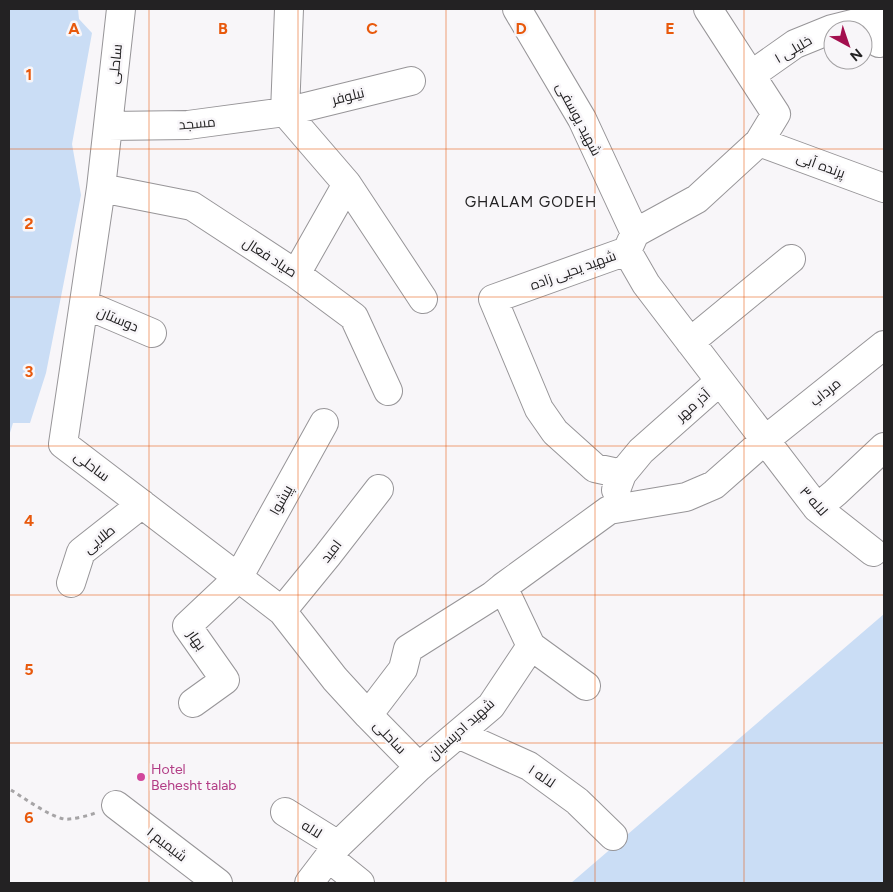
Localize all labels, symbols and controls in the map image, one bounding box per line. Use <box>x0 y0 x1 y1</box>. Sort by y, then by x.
text: A <box>68 19 80 38</box>
text: B <box>218 19 228 38</box>
text: C <box>366 19 378 38</box>
text: D <box>515 19 527 38</box>
text: E <box>665 19 675 38</box>
north arrow <box>823 20 873 70</box>
street label: خلیلی ۱ <box>771 32 815 67</box>
street label: ساحلی <box>105 43 126 85</box>
text: N <box>846 45 866 65</box>
text: 1 <box>26 65 32 84</box>
street label: شهید یوسفی <box>552 80 605 159</box>
street label: نیلوفر <box>329 84 366 109</box>
street label: مسجد <box>178 113 216 134</box>
street label: پرنده آبی <box>794 149 848 183</box>
district label: GHALAM GODEH <box>465 193 597 211</box>
text: 2 <box>24 214 34 233</box>
street label: صیاد فعال <box>240 234 300 281</box>
street label: شهید یحیی زاده <box>528 247 619 294</box>
street label: دوستان <box>94 303 141 336</box>
text: 3 <box>25 362 34 381</box>
street label: مرداب <box>806 375 844 410</box>
street label: آذر مهر <box>672 386 714 426</box>
street label: ساحلی <box>71 448 113 485</box>
street label: پیشوا <box>266 482 298 519</box>
street label: لاله ۳ <box>796 483 831 520</box>
text: 4 <box>24 511 34 530</box>
street label: طلایی <box>80 521 119 557</box>
street label: امید <box>317 536 346 566</box>
street label: بهار <box>183 626 210 654</box>
text: 5 <box>24 660 34 679</box>
street label: شهید ادریسیان <box>425 695 498 764</box>
street label: ساحلی <box>370 717 410 758</box>
place label: Hotel Behesht talab <box>151 761 237 794</box>
street label: لاله ۱ <box>525 761 558 791</box>
marker: Hotel Behesht talab <box>135 771 147 783</box>
text: 6 <box>24 808 34 827</box>
street label: لاله <box>298 817 325 842</box>
street label: شیمیم ۱ <box>143 823 190 866</box>

